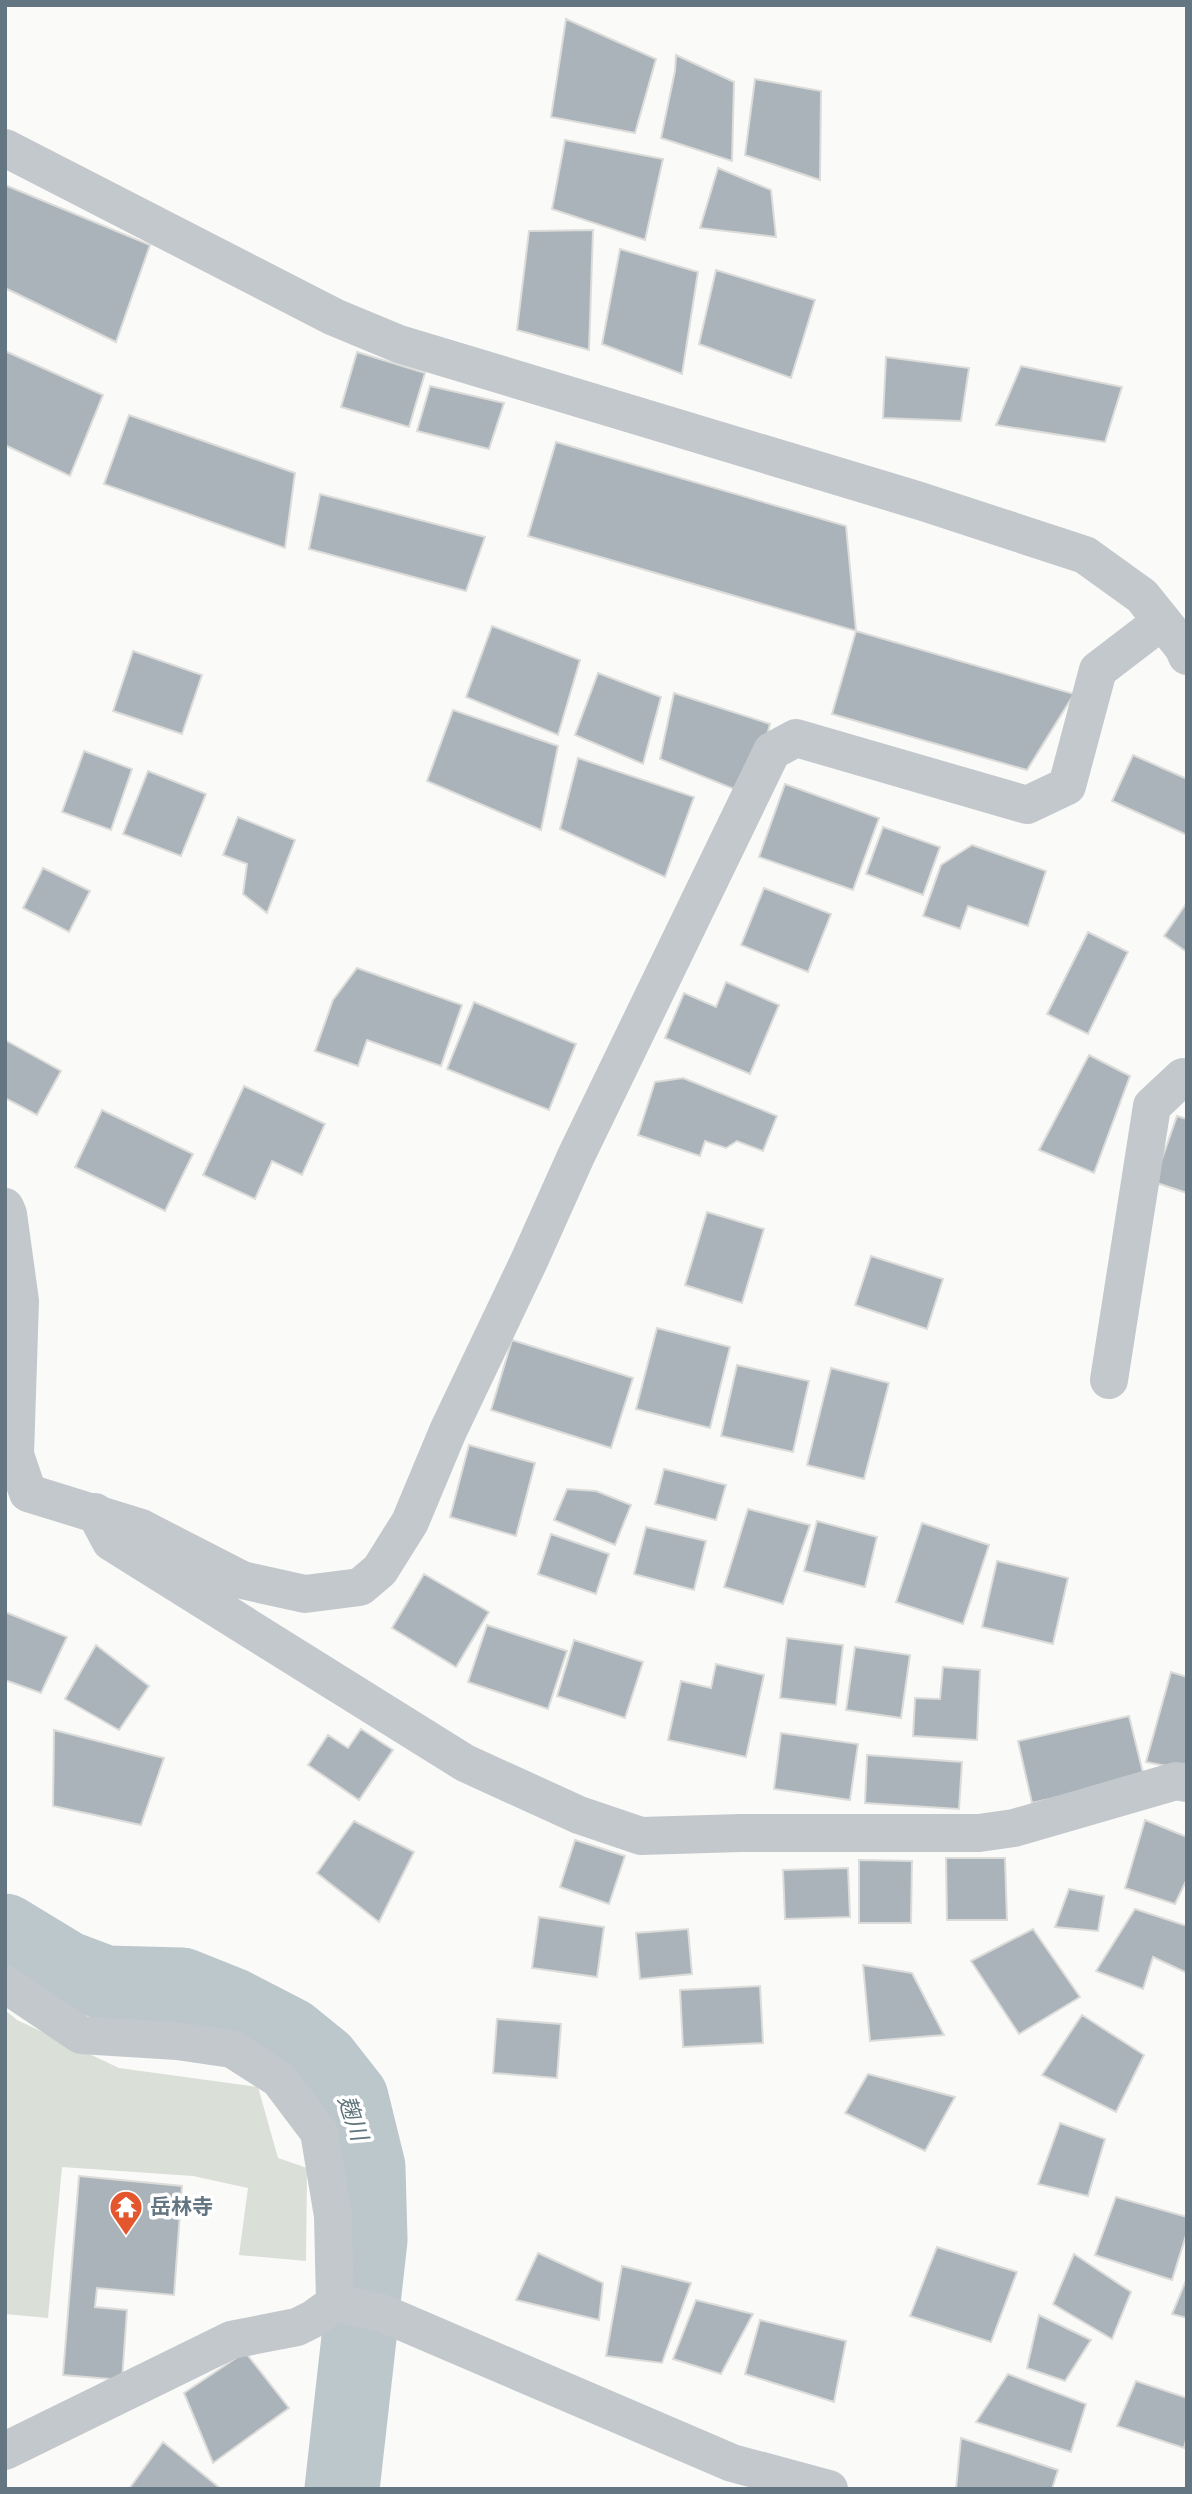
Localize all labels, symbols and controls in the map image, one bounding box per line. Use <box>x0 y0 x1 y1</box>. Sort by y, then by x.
water label: 麹川 <box>332 2092 375 2147</box>
temple icon: 岳林寺 <box>107 2188 145 2237</box>
place label: 岳林寺 <box>150 2194 213 2219</box>

